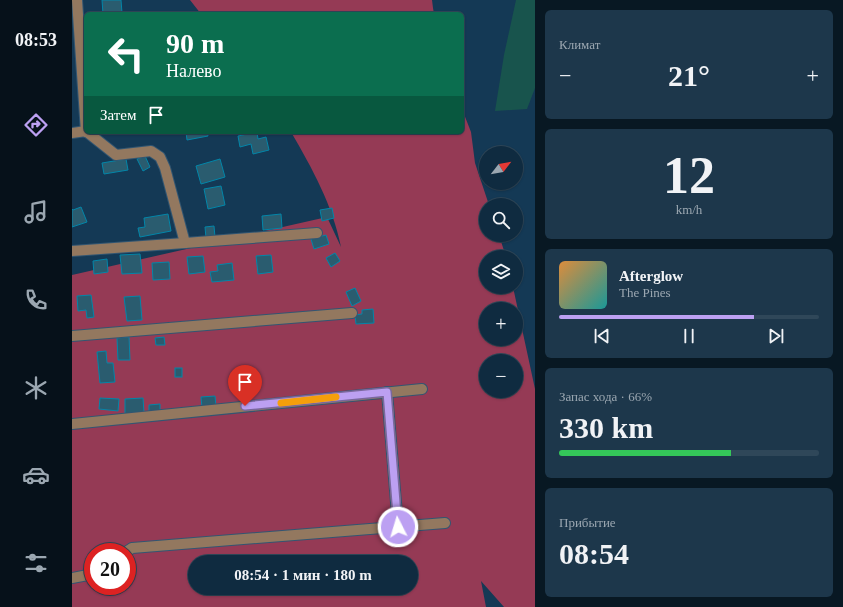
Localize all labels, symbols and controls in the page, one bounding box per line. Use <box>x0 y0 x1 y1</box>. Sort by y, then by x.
icon: left <box>100 28 152 80</box>
text: 90 m <box>166 28 224 59</box>
text: 08:53 <box>15 30 57 50</box>
text: Климат <box>559 37 600 52</box>
text: 21° <box>668 59 710 92</box>
text: Налево <box>166 61 222 81</box>
text: − <box>559 63 571 88</box>
text: + <box>807 63 819 88</box>
icon: arrive <box>145 104 167 126</box>
text: Затем <box>100 107 137 123</box>
icon: directions <box>22 111 50 139</box>
north arrow <box>479 146 523 190</box>
map controls <box>479 146 523 398</box>
text: 12 <box>663 147 715 204</box>
icon: music <box>22 198 50 226</box>
button: search <box>479 198 523 242</box>
text: km/h <box>676 202 702 217</box>
button: layers <box>479 250 523 294</box>
text: Afterglow <box>619 268 683 284</box>
text: The Pines <box>619 285 671 300</box>
icon: phone <box>22 286 50 314</box>
button: + <box>479 302 523 346</box>
icon: previous <box>591 325 613 347</box>
icon: pause <box>678 325 700 347</box>
icon: next <box>765 325 787 347</box>
button: − <box>479 354 523 398</box>
pin <box>228 365 262 406</box>
icon: arrive <box>234 371 256 393</box>
icon: climate <box>22 374 50 402</box>
text: Запас хода · 66% <box>559 389 652 404</box>
text: 330 km <box>559 411 653 444</box>
icon: car <box>22 461 50 489</box>
position arrow <box>377 506 419 548</box>
text: Прибытие <box>559 515 616 530</box>
text: 08:54 <box>559 537 629 570</box>
speed limit sign: 20 <box>84 543 136 595</box>
icon: filters <box>22 549 50 577</box>
text: 08:54 · 1 мин · 180 m <box>234 567 372 583</box>

